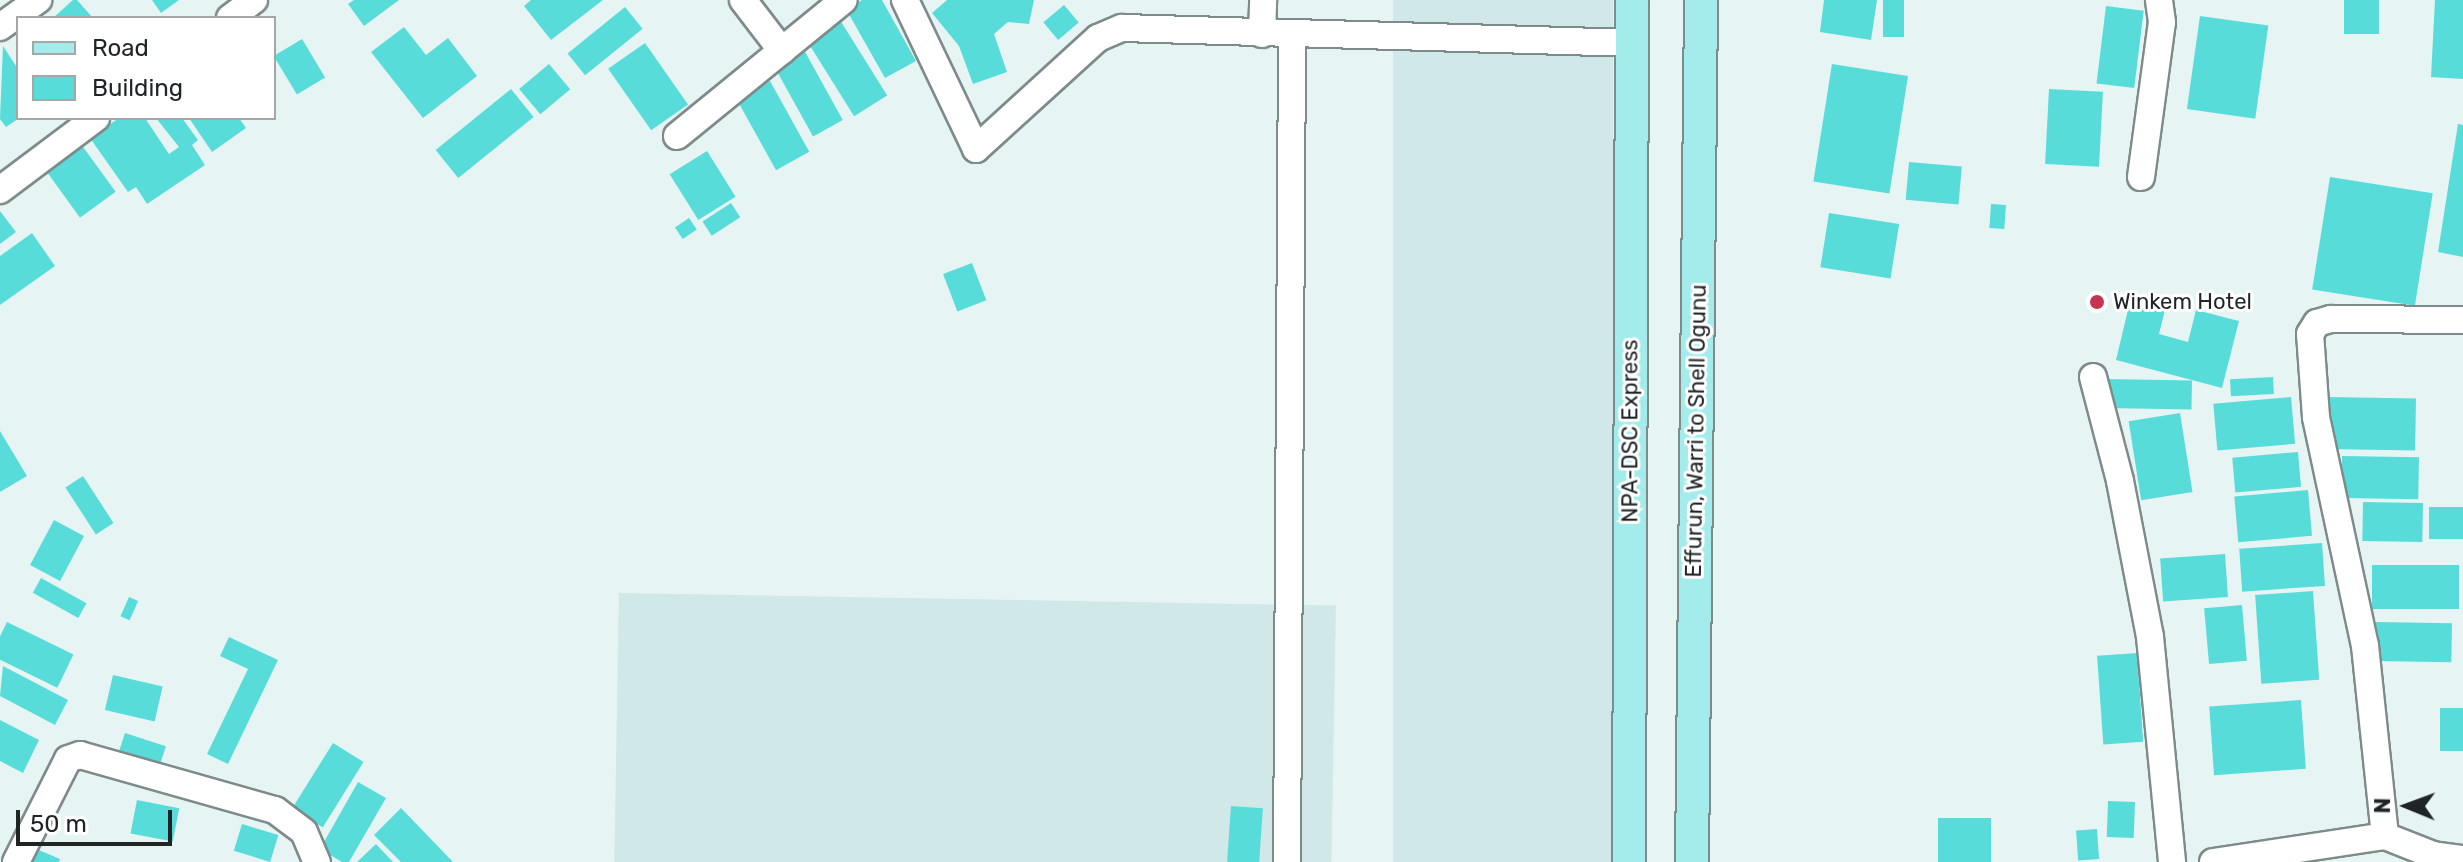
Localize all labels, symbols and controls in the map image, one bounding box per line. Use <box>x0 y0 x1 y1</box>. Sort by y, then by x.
legend <box>16 16 276 120</box>
text: Road <box>92 34 149 62</box>
text: Building <box>92 74 183 102</box>
street label: Effurun, Warri to Shell Ogunu <box>1680 284 1712 578</box>
place label: Winkem Hotel <box>2113 289 2252 315</box>
marker: Winkem Hotel <box>2088 293 2106 311</box>
street label: NPA-DSC Express <box>1617 339 1643 523</box>
north arrow <box>2367 766 2447 846</box>
scale bar <box>20 794 176 844</box>
text: N <box>2369 797 2396 814</box>
text: 50 m <box>30 810 87 838</box>

